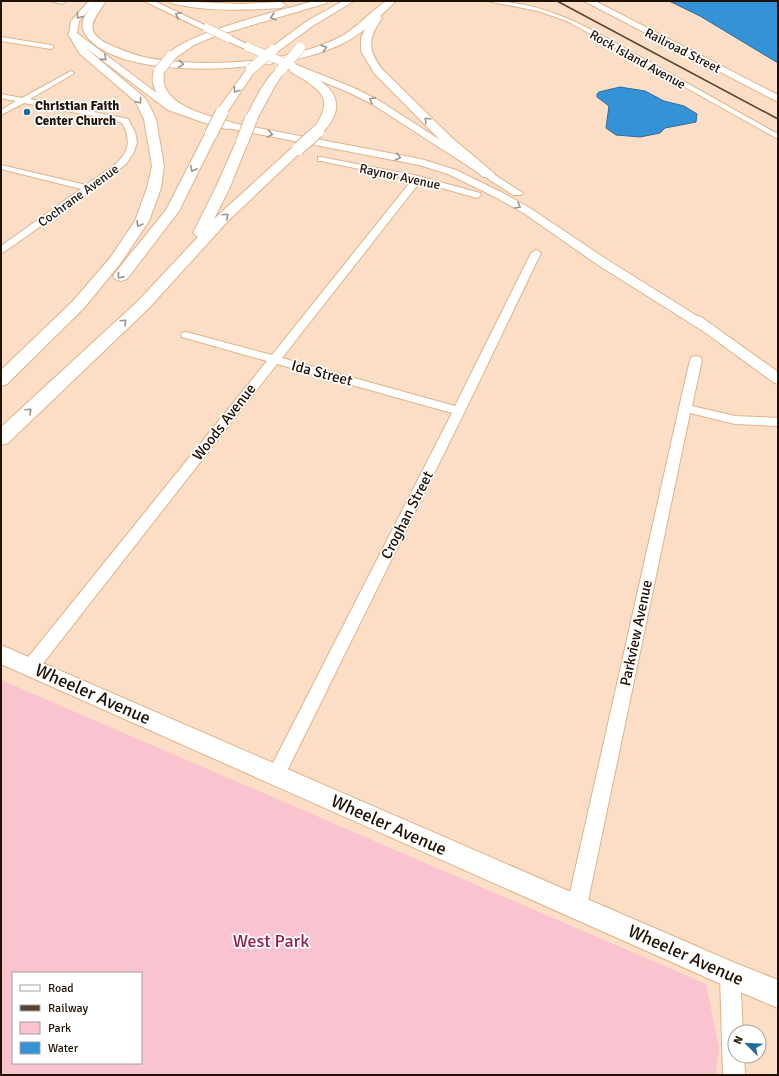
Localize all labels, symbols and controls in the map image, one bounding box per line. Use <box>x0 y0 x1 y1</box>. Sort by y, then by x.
one-way arrow <box>77 11 84 18</box>
one-way arrow <box>174 12 182 20</box>
one-way arrow <box>270 12 277 21</box>
street label: Railroad Street <box>642 25 724 77</box>
street label: Rock Island Avenue <box>587 27 688 93</box>
one-way arrow <box>320 44 327 52</box>
one-way arrow <box>100 53 107 60</box>
one-way arrow <box>178 60 184 69</box>
one-way arrow <box>234 86 241 93</box>
one-way arrow <box>135 97 142 104</box>
place label: Christian Faith Center Church <box>35 98 119 129</box>
one-way arrow <box>369 98 376 105</box>
marker: Christian Faith Center Church <box>22 107 32 117</box>
one-way arrow <box>424 117 432 125</box>
one-way arrow <box>267 129 273 137</box>
one-way arrow <box>395 153 401 161</box>
street label: Cochrane Avenue <box>35 161 122 231</box>
street label: Raynor Avenue <box>358 161 442 193</box>
one-way arrow <box>190 165 198 172</box>
one-way arrow <box>514 201 521 208</box>
one-way arrow <box>221 213 229 220</box>
one-way arrow <box>137 220 144 227</box>
one-way arrow <box>118 271 125 278</box>
one-way arrow <box>120 320 127 327</box>
street label: Ida Street <box>290 356 354 390</box>
street label: Woods Avenue <box>188 380 260 464</box>
one-way arrow <box>25 409 32 416</box>
street label: Croghan Street <box>377 468 437 562</box>
street label: Parkview Avenue <box>616 578 656 688</box>
street label: Wheeler Avenue <box>32 659 154 729</box>
street label: Wheeler Avenue <box>328 790 450 860</box>
street label: Wheeler Avenue <box>625 920 747 990</box>
park label: West Park <box>233 930 309 952</box>
legend <box>12 972 142 1064</box>
text: Road <box>48 981 74 996</box>
text: Railway <box>48 1001 88 1016</box>
text: Park <box>48 1021 71 1036</box>
north arrow <box>727 1024 767 1064</box>
text: N <box>731 1034 746 1046</box>
text: Water <box>48 1041 79 1056</box>

